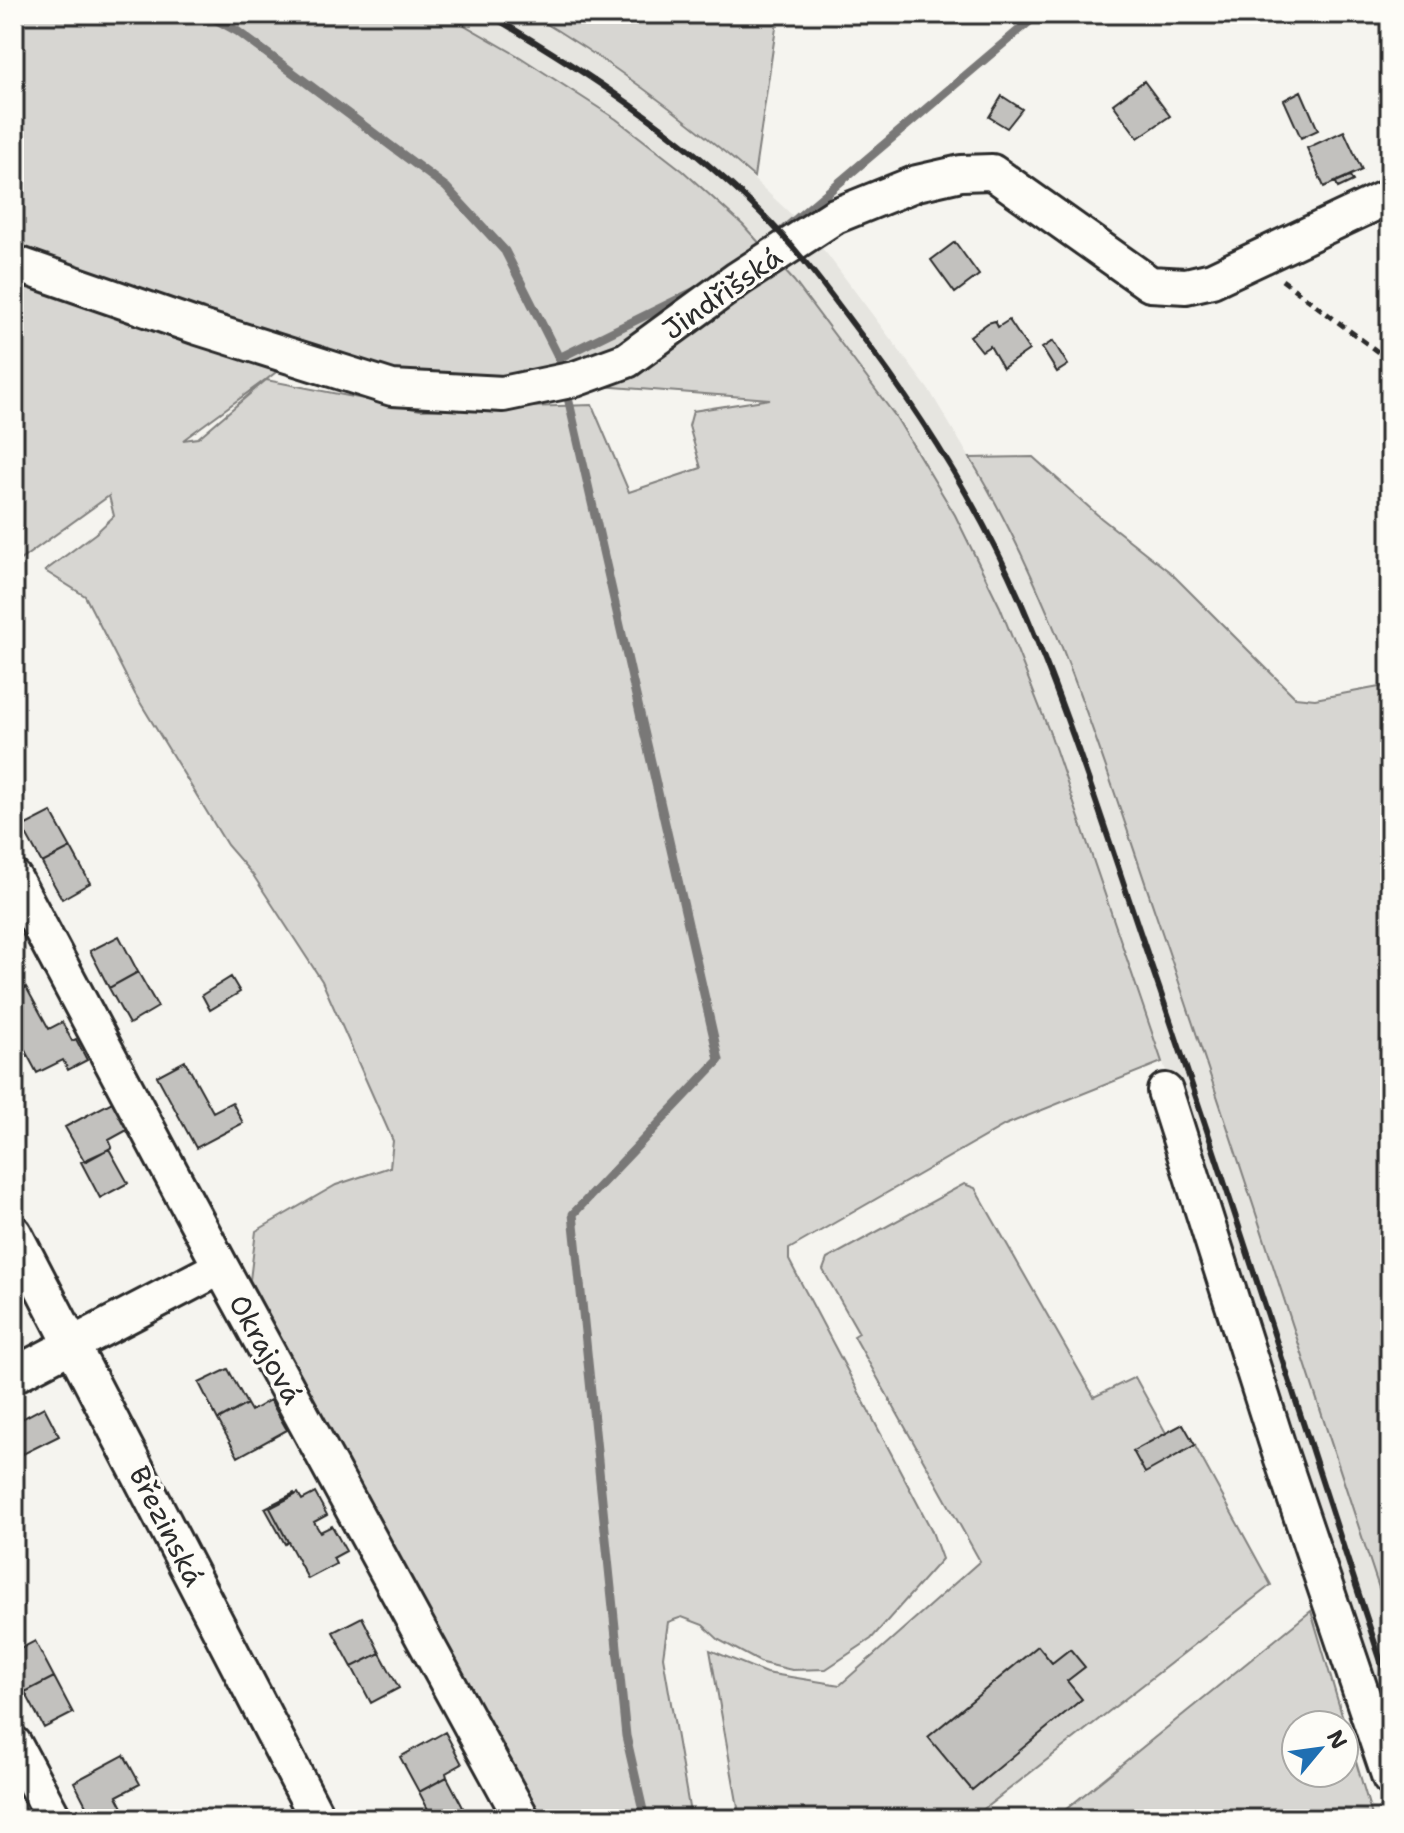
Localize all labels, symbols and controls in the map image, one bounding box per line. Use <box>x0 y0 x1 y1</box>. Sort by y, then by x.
street label: Jindřišská <box>655 238 789 348</box>
street label: Okrajová <box>220 1287 312 1411</box>
street label: Březinská <box>121 1459 213 1593</box>
north arrow <box>1280 1709 1360 1789</box>
text: N <box>1320 1725 1354 1754</box>

